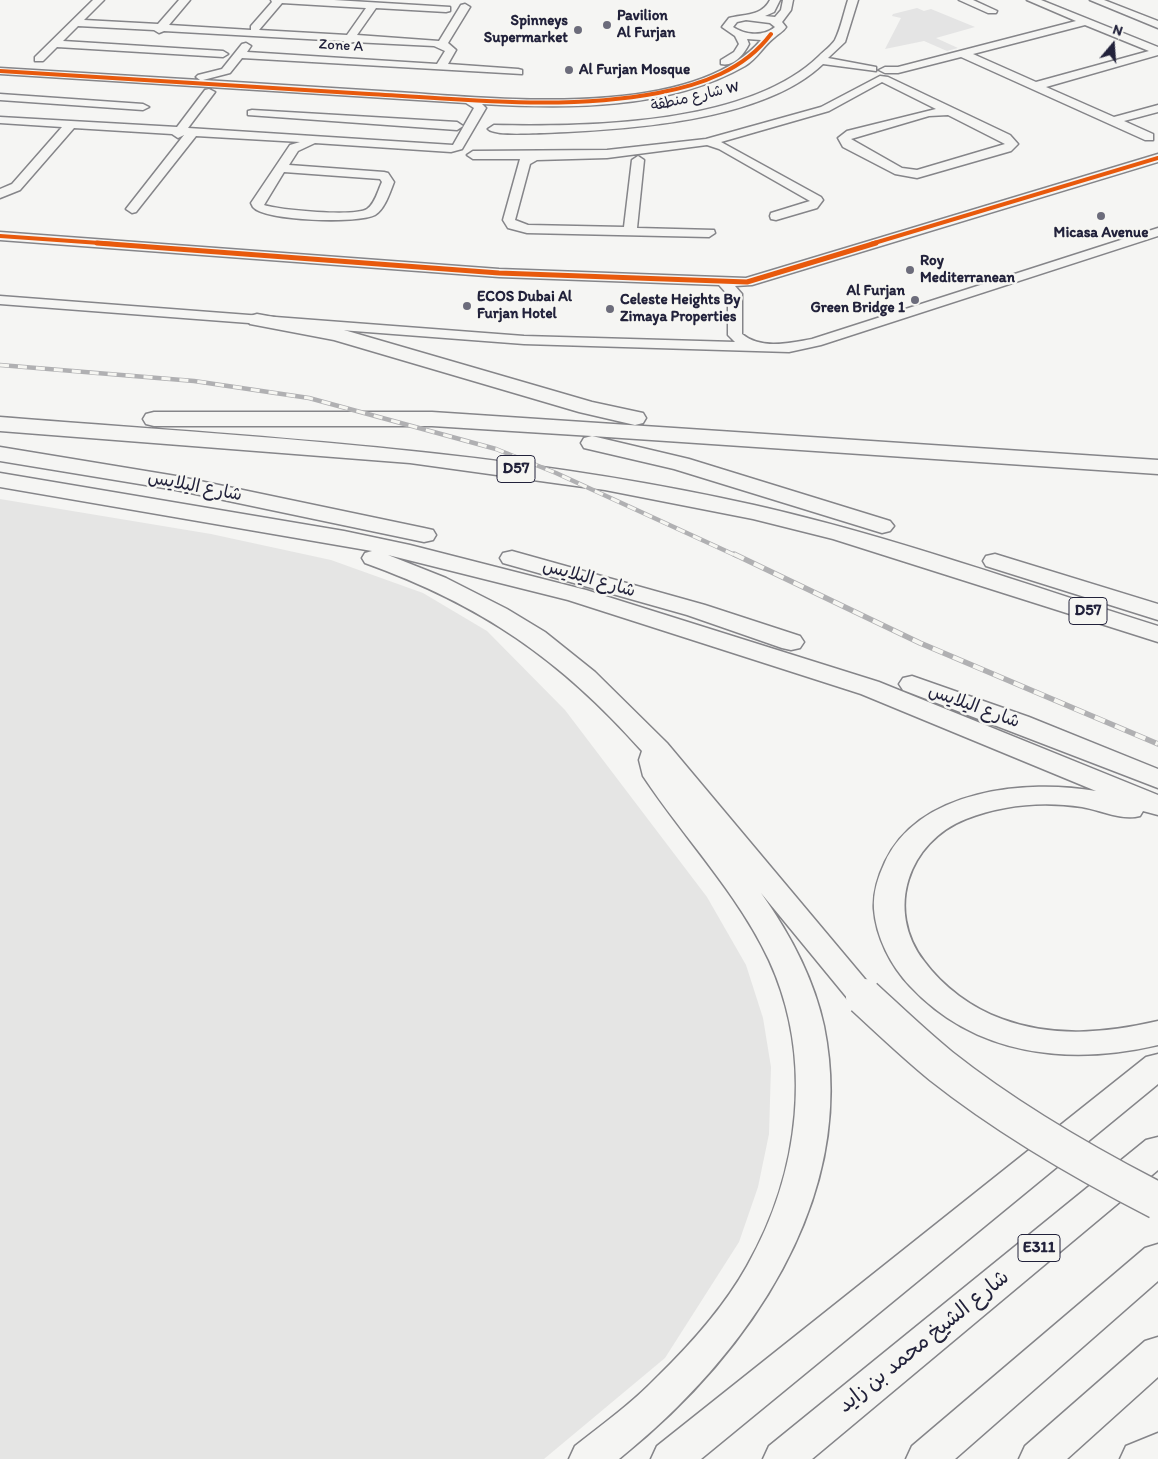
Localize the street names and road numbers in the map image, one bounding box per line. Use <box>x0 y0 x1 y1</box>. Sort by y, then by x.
street label: Zone A <box>318 36 364 56</box>
street label: شارع منطقة W <box>649 78 741 116</box>
road number: D57 <box>497 456 535 482</box>
street label: شارع اليلايس <box>146 467 244 507</box>
street label: شارع اليلايس <box>540 555 638 603</box>
road number: D57 <box>1069 598 1107 624</box>
street label: شارع اليلايس <box>925 681 1023 733</box>
road number: E311 <box>1018 1234 1060 1262</box>
street label: شارع الشيخ محمد بن زايد <box>833 1265 1015 1419</box>

